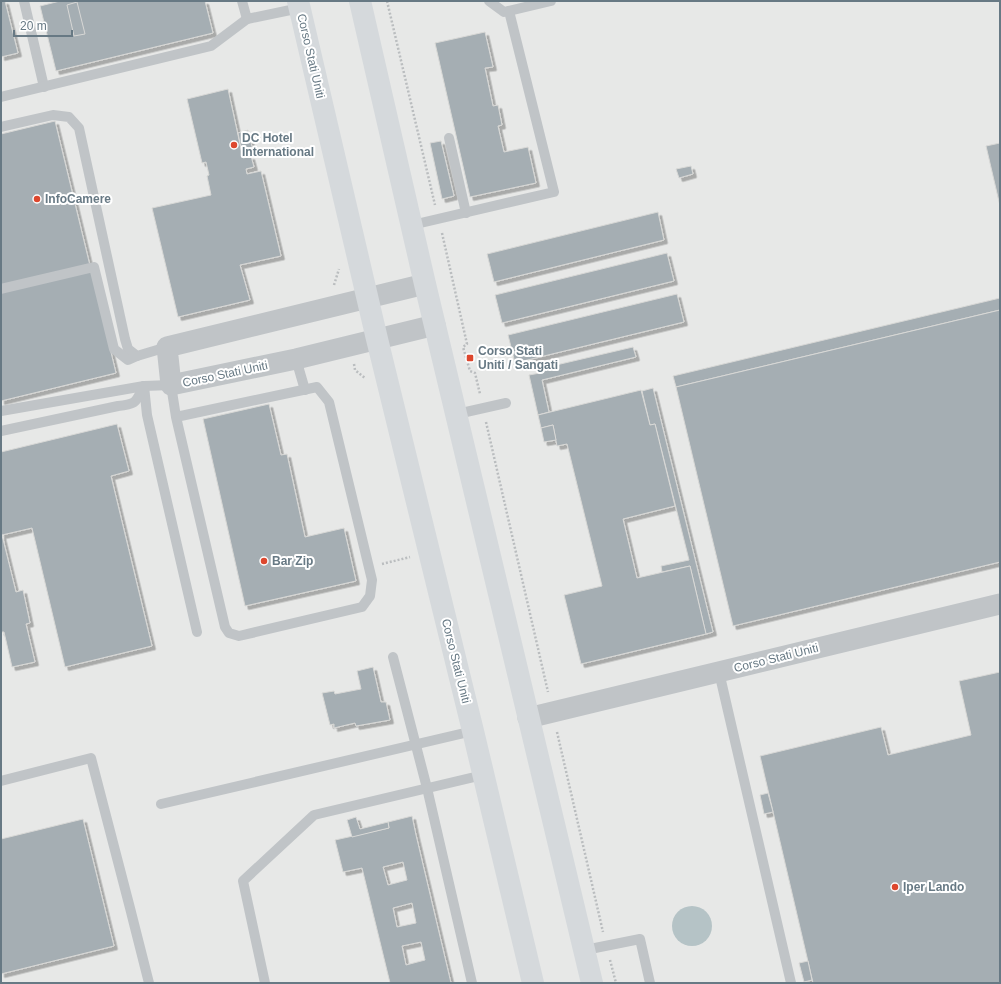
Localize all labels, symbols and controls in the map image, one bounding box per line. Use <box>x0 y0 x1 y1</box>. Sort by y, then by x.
scale bar <box>14 12 72 38</box>
street label: Corso Stati Uniti <box>294 12 328 100</box>
text: 20 m <box>20 19 47 33</box>
place label: DC Hotel International <box>242 131 314 159</box>
marker: DC Hotel International <box>229 140 239 150</box>
place label: InfoCamere <box>45 192 111 206</box>
marker: InfoCamere <box>32 194 42 204</box>
place label: Corso Stati Uniti / Sangati <box>478 344 558 372</box>
marker: Corso Stati Uniti / Sangati <box>465 353 475 363</box>
street label: Corso Stati Uniti <box>181 358 269 390</box>
place label: Bar Zip <box>272 554 313 568</box>
marker: Bar Zip <box>259 556 269 566</box>
street label: Corso Stati Uniti <box>439 617 473 705</box>
street label: Corso Stati Uniti <box>732 641 820 675</box>
place label: Iper Lando <box>903 880 964 894</box>
marker: Iper Lando <box>890 882 900 892</box>

